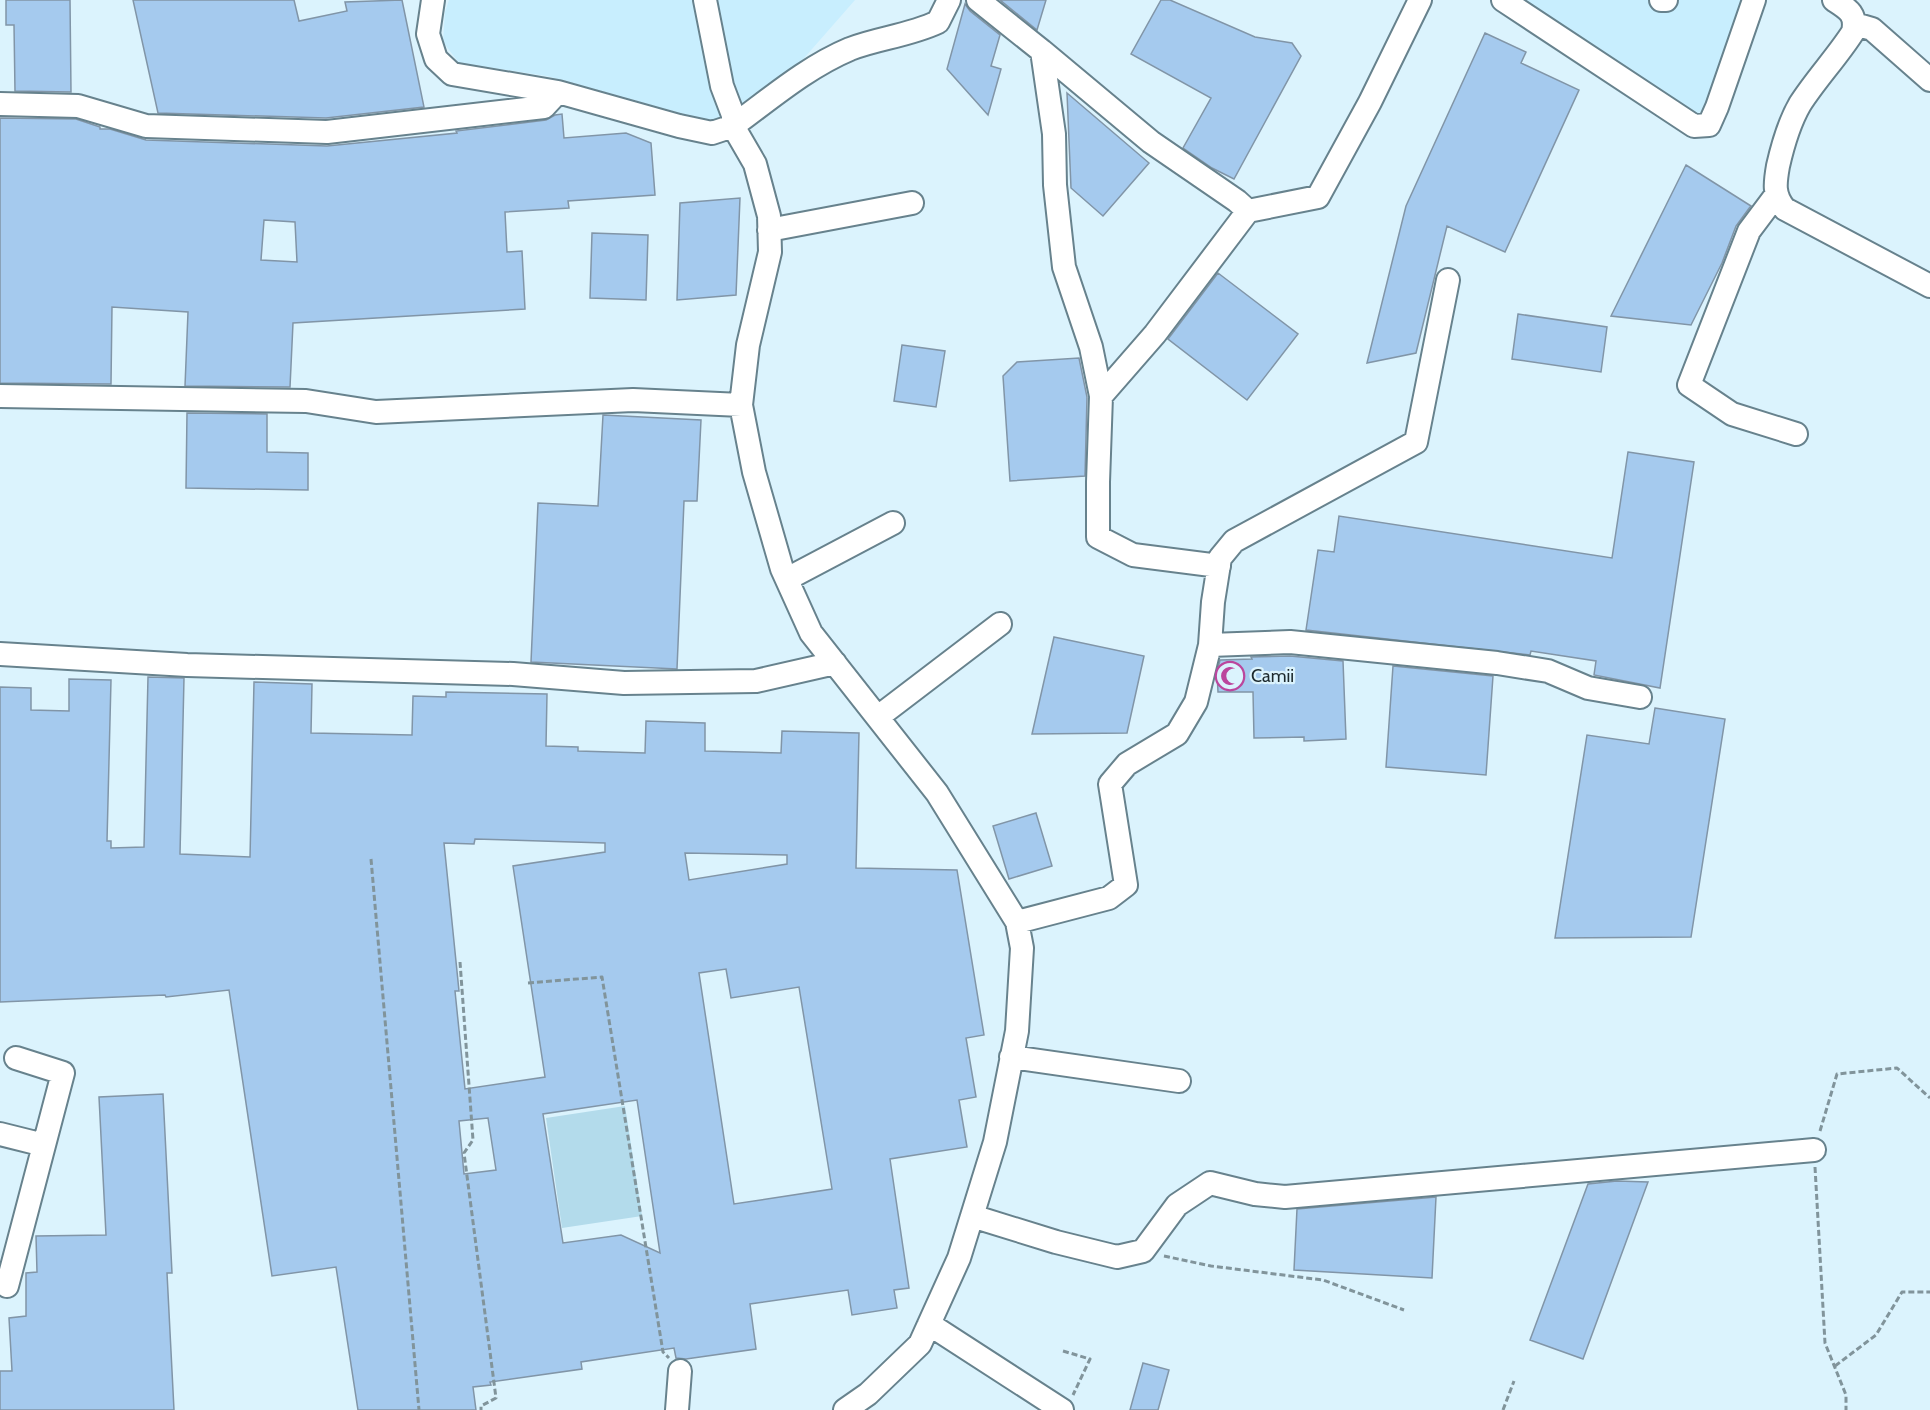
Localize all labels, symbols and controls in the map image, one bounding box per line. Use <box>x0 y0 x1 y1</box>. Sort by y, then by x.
mosque icon: Camii <box>1214 660 1246 692</box>
place label: Camii <box>1251 665 1294 687</box>

